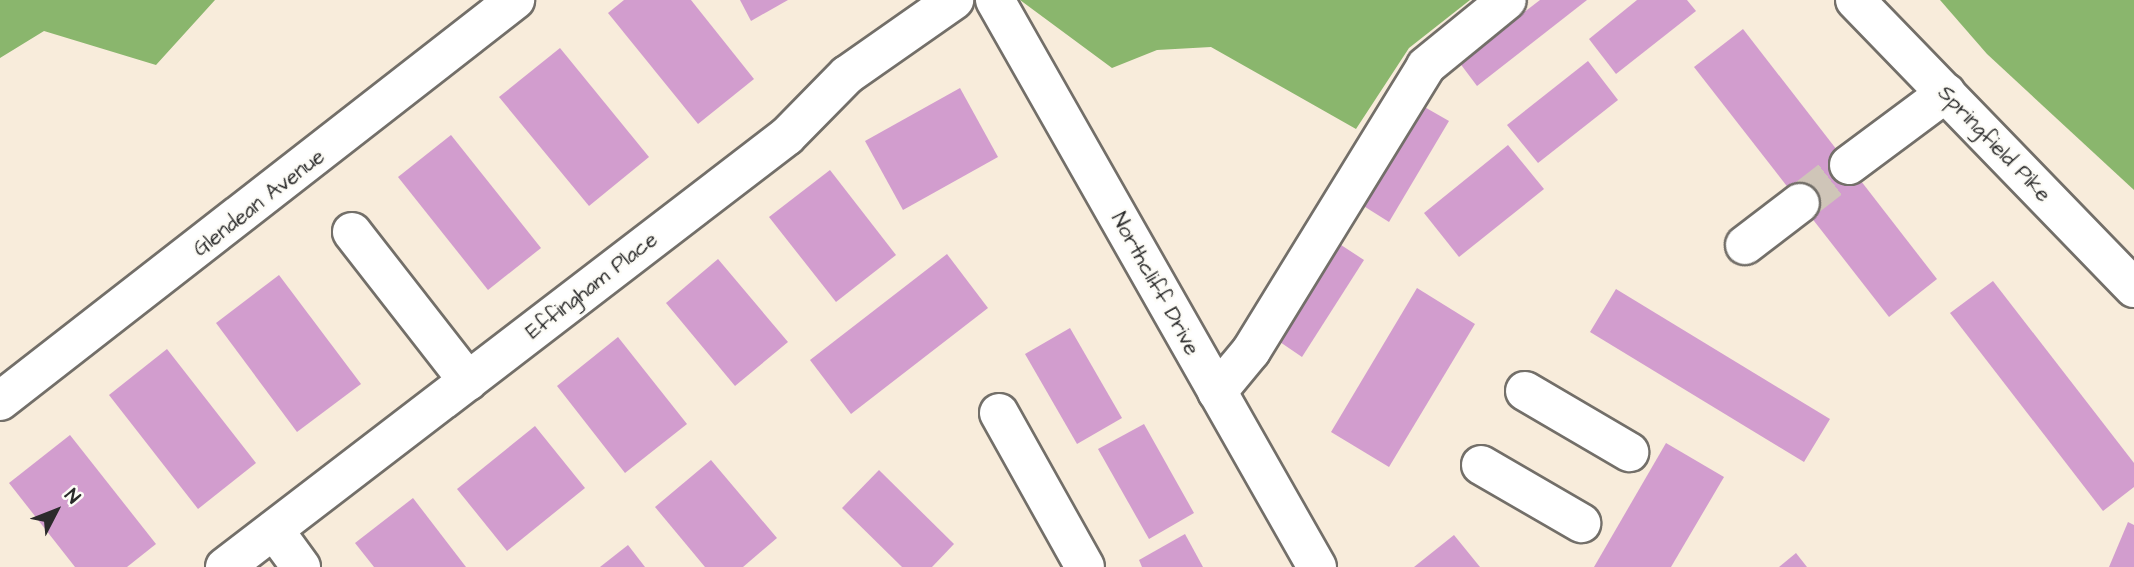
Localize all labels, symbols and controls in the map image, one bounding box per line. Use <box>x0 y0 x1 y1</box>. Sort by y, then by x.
street label: Springfield Pike <box>1932 81 2056 207</box>
street label: Glendean Avenue <box>188 144 330 262</box>
street label: Northcliff Drive <box>1105 208 1205 360</box>
street label: Effingham Place <box>521 227 663 345</box>
north arrow <box>21 476 91 546</box>
text: N <box>58 483 86 510</box>

